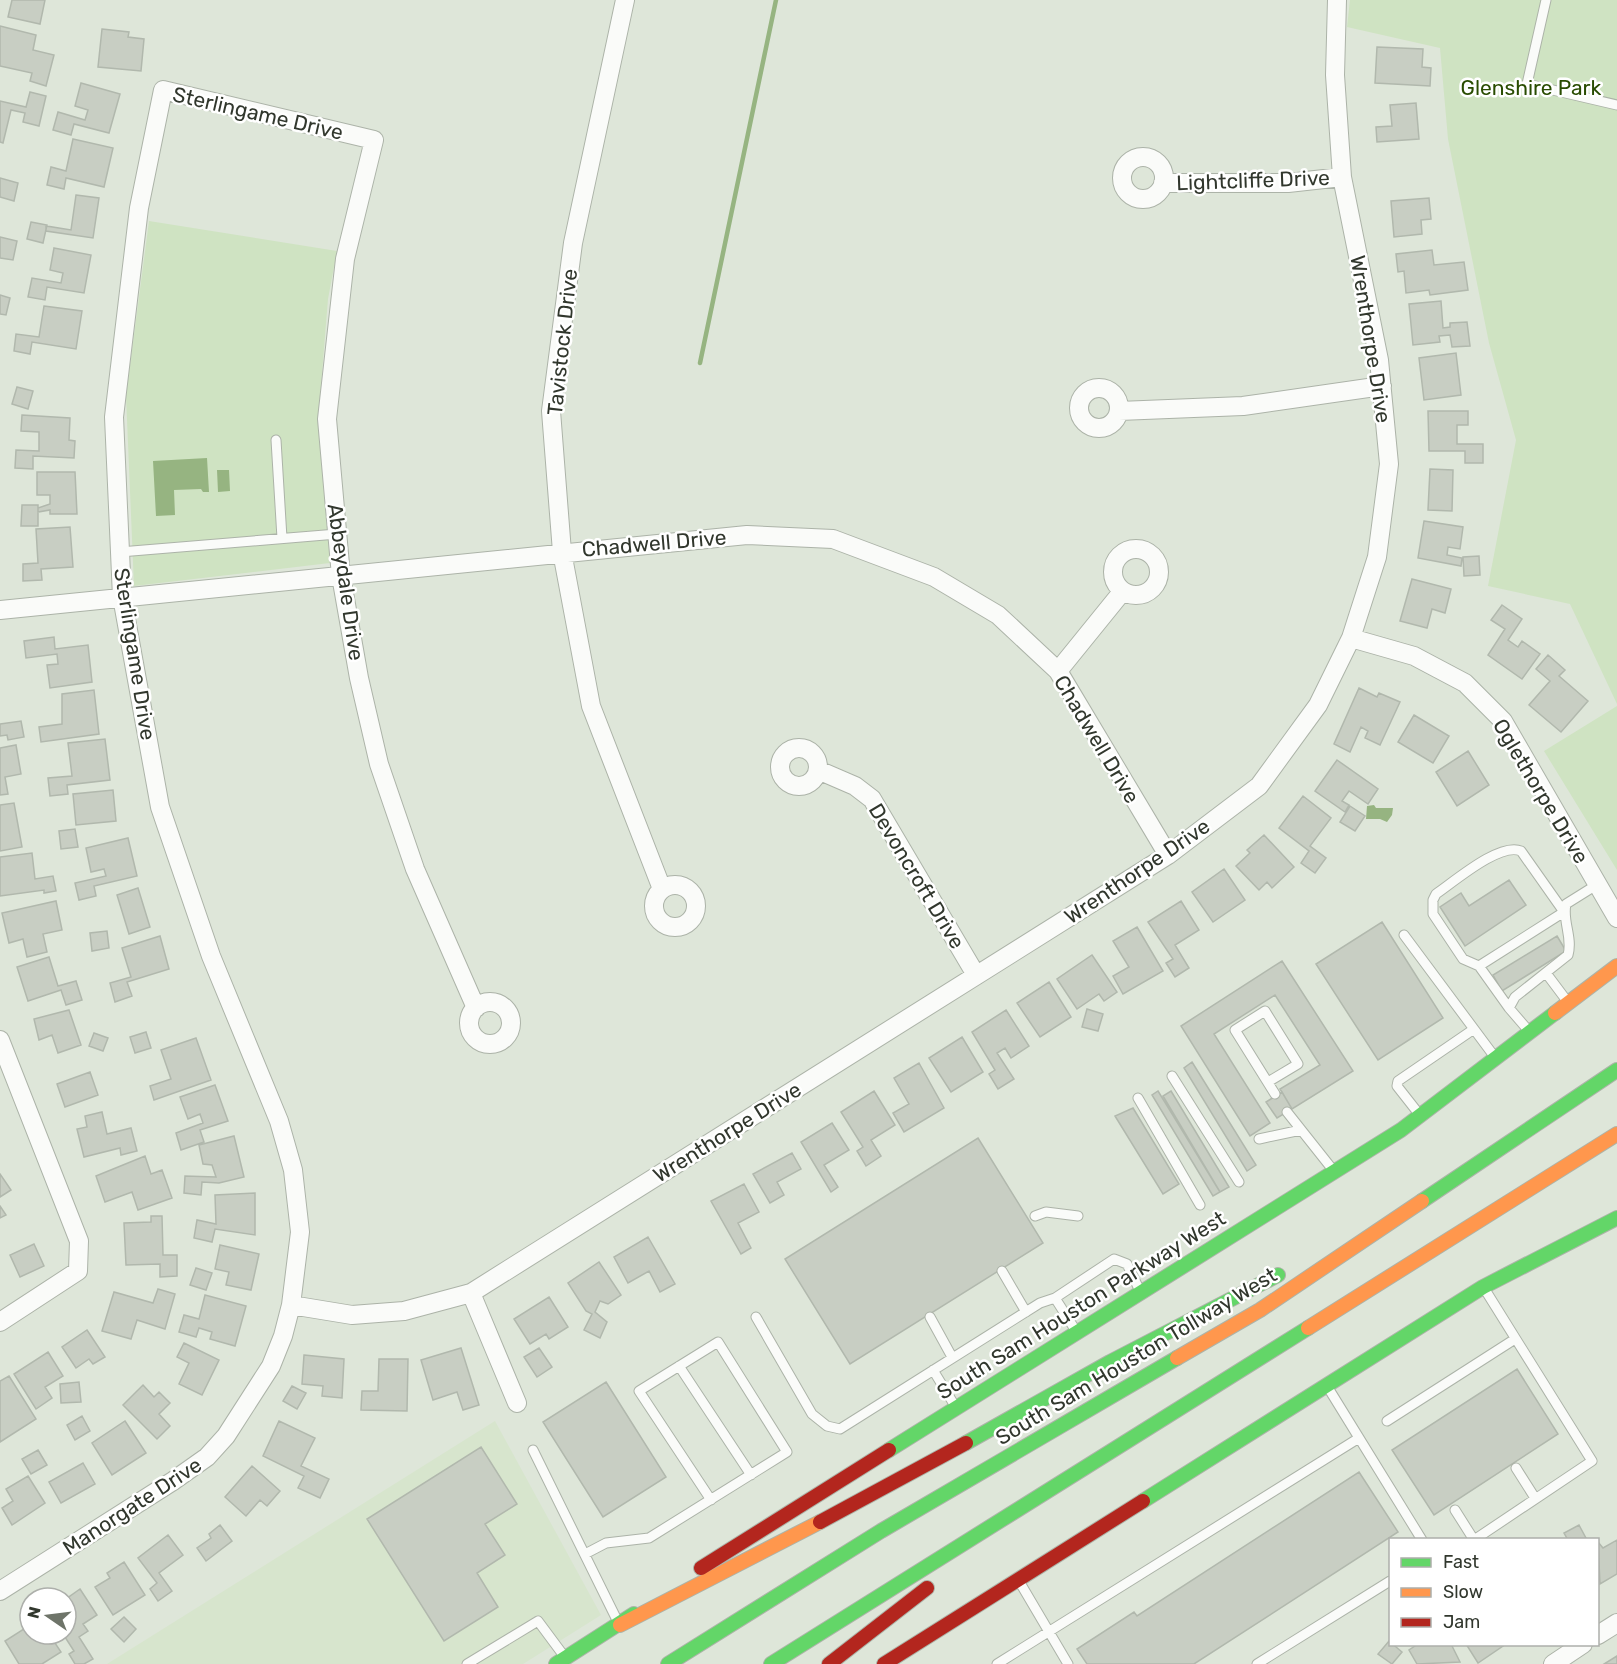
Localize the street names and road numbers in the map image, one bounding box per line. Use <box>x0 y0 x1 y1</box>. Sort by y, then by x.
street label: Sterlingame Drive <box>170 81 346 145</box>
street label: Lightcliffe Drive <box>1176 165 1330 195</box>
street label: Wrenthorpe Drive <box>1345 253 1397 425</box>
street label: Tavistock Drive <box>542 268 582 416</box>
street label: Abbeydale Drive <box>323 502 369 662</box>
street label: Chadwell Drive <box>581 524 727 562</box>
street label: Sterlingame Drive <box>109 566 161 742</box>
street label: Chadwell Drive <box>1049 670 1145 808</box>
street label: Oglethorpe Drive <box>1488 714 1594 868</box>
street label: Devoncroft Drive <box>864 799 970 953</box>
street label: Wrenthorpe Drive <box>1060 813 1214 929</box>
street label: Wrenthorpe Drive <box>648 1076 806 1188</box>
street label: South Sam Houston Parkway West <box>932 1206 1230 1404</box>
street label: South Sam Houston Tollway West <box>991 1262 1281 1450</box>
street label: Manorgate Drive <box>58 1452 206 1560</box>

